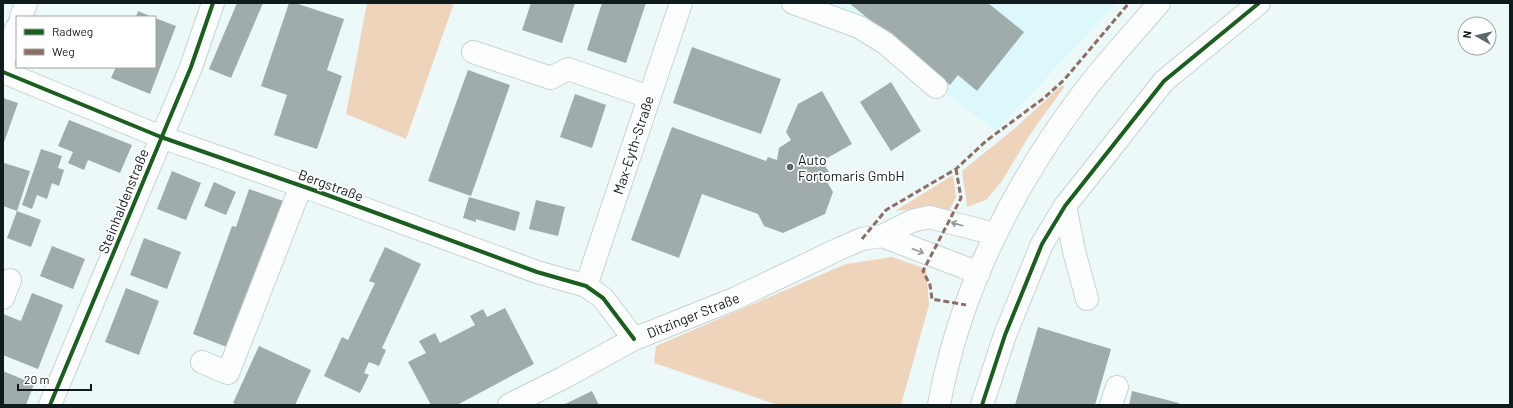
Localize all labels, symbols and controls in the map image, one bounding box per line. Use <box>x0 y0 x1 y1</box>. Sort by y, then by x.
legend <box>16 16 156 68</box>
north arrow <box>1457 16 1497 56</box>
text: Radweg <box>52 24 93 38</box>
text: N <box>1460 30 1474 39</box>
text: Weg <box>52 44 75 58</box>
street label: Max-Eyth-Straße <box>609 93 657 197</box>
street label: Steinhaldenstraße <box>94 146 152 256</box>
place label: Auto Fortomaris GmbH <box>798 151 905 184</box>
marker: Auto Fortomaris GmbH <box>785 162 795 172</box>
street label: Bergstraße <box>296 165 366 205</box>
one-way arrow <box>951 220 964 227</box>
one-way arrow <box>911 247 923 255</box>
street label: Ditzinger Straße <box>644 289 742 341</box>
scale bar <box>18 366 91 392</box>
text: 20 m <box>24 372 50 386</box>

